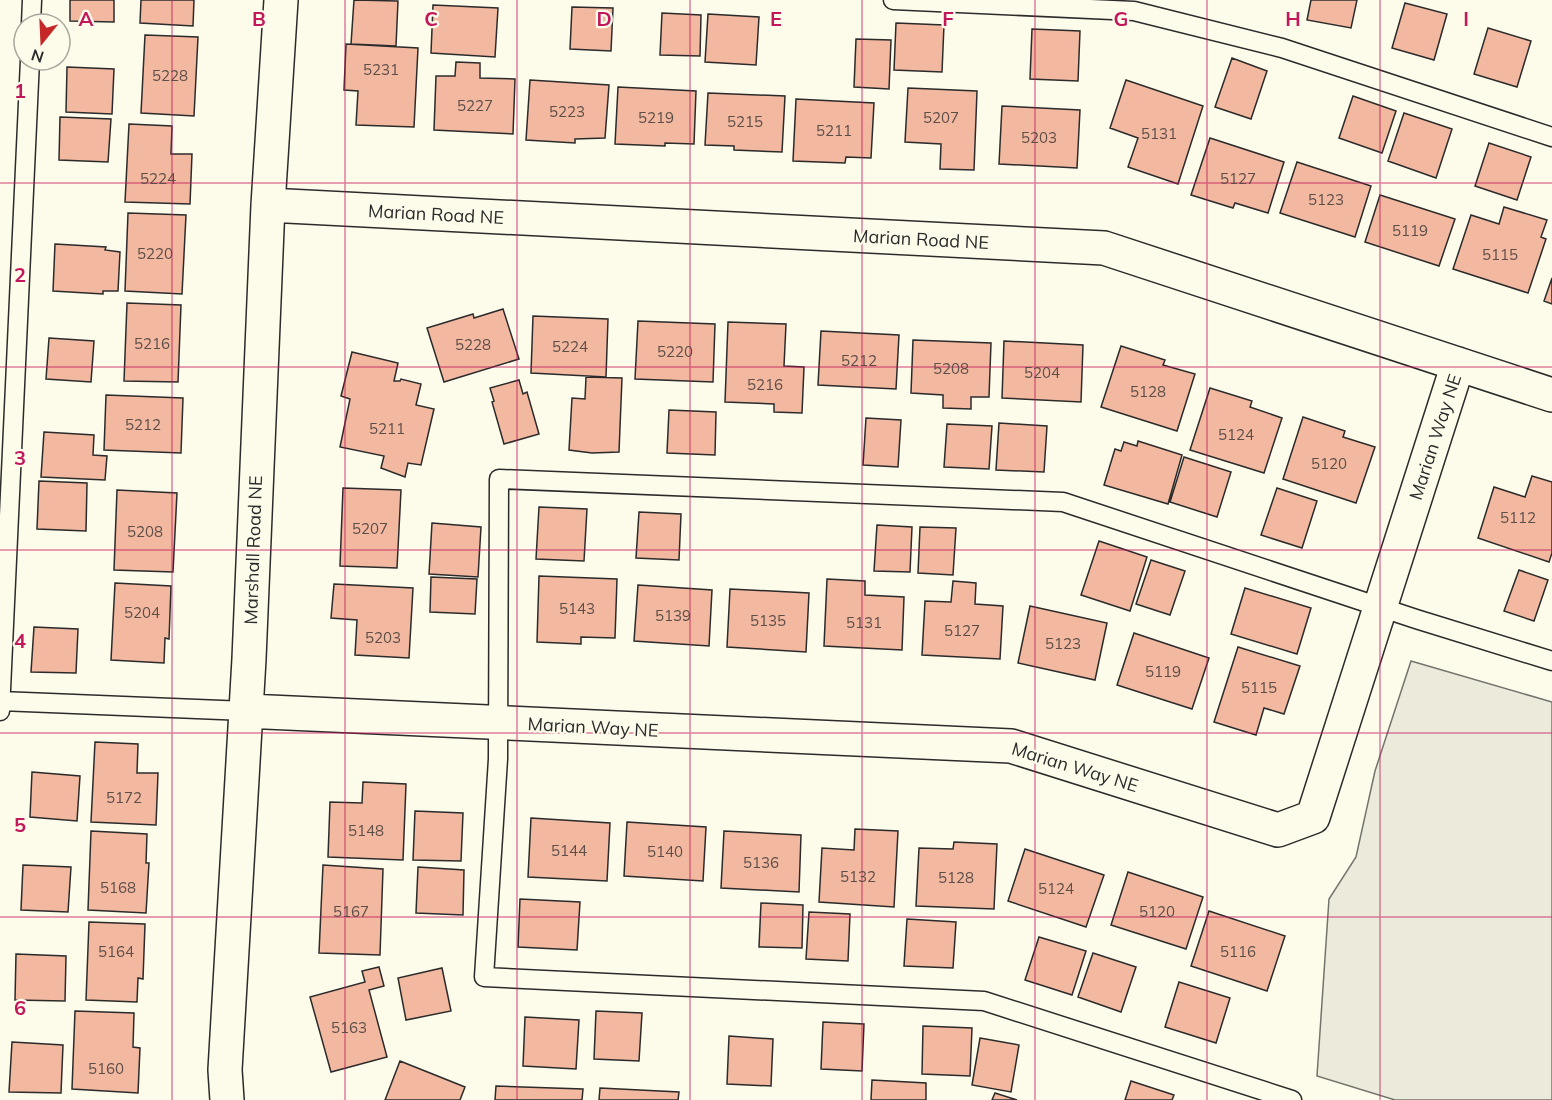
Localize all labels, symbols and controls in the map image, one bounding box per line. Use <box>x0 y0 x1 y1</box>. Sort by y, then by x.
text: A <box>79 6 94 31</box>
text: B <box>252 6 266 31</box>
text: C <box>424 6 438 31</box>
text: D <box>596 6 612 31</box>
text: E <box>770 6 782 31</box>
text: F <box>942 6 954 31</box>
text: G <box>1114 6 1128 31</box>
text: H <box>1285 6 1301 31</box>
text: I <box>1463 6 1469 31</box>
north arrow <box>12 12 72 72</box>
text: N <box>29 45 46 68</box>
house number: 5231 <box>363 60 399 79</box>
house number: 5228 <box>152 66 188 85</box>
text: 1 <box>14 78 26 103</box>
house number: 5227 <box>457 96 493 115</box>
house number: 5223 <box>549 102 585 121</box>
house number: 5219 <box>638 108 674 127</box>
house number: 5207 <box>923 108 959 127</box>
house number: 5215 <box>727 112 763 131</box>
house number: 5211 <box>816 121 852 140</box>
house number: 5131 <box>1141 124 1177 143</box>
house number: 5203 <box>1021 128 1057 147</box>
house number: 5224 <box>140 169 176 188</box>
house number: 5127 <box>1220 169 1256 188</box>
house number: 5123 <box>1308 190 1344 209</box>
street label: Marian Road NE <box>368 199 504 229</box>
house number: 5119 <box>1392 221 1428 240</box>
street label: Marian Road NE <box>853 224 989 254</box>
house number: 5220 <box>137 244 173 263</box>
house number: 5115 <box>1482 245 1518 264</box>
text: 2 <box>14 262 26 287</box>
house number: 5216 <box>134 334 170 353</box>
house number: 5228 <box>455 335 491 354</box>
house number: 5224 <box>552 337 588 356</box>
house number: 5220 <box>657 342 693 361</box>
house number: 5212 <box>841 351 877 370</box>
house number: 5208 <box>933 359 969 378</box>
house number: 5204 <box>1024 363 1060 382</box>
street label: Marian Way NE <box>1404 371 1466 503</box>
house number: 5216 <box>747 375 783 394</box>
house number: 5128 <box>1130 382 1166 401</box>
house number: 5212 <box>125 415 161 434</box>
house number: 5211 <box>369 419 405 438</box>
house number: 5124 <box>1218 425 1254 444</box>
text: 3 <box>14 445 26 470</box>
house number: 5120 <box>1311 454 1347 473</box>
street label: Marshall Road NE <box>239 475 267 625</box>
house number: 5112 <box>1500 508 1536 527</box>
house number: 5207 <box>352 519 388 538</box>
house number: 5208 <box>127 522 163 541</box>
house number: 5143 <box>559 599 595 618</box>
house number: 5204 <box>124 603 160 622</box>
house number: 5139 <box>655 606 691 625</box>
house number: 5135 <box>750 611 786 630</box>
house number: 5131 <box>846 613 882 632</box>
house number: 5127 <box>944 621 980 640</box>
text: 4 <box>14 628 26 653</box>
house number: 5203 <box>365 628 401 647</box>
house number: 5123 <box>1045 634 1081 653</box>
house number: 5119 <box>1145 662 1181 681</box>
house number: 5115 <box>1241 678 1277 697</box>
street label: Marian Way NE <box>527 712 659 742</box>
street label: Marian Way NE <box>1009 737 1141 797</box>
house number: 5172 <box>106 788 142 807</box>
text: 5 <box>14 812 26 837</box>
house number: 5148 <box>348 821 384 840</box>
house number: 5144 <box>551 841 587 860</box>
house number: 5140 <box>647 842 683 861</box>
house number: 5136 <box>743 853 779 872</box>
house number: 5132 <box>840 867 876 886</box>
house number: 5128 <box>938 868 974 887</box>
house number: 5168 <box>100 878 136 897</box>
house number: 5124 <box>1038 879 1074 898</box>
house number: 5167 <box>333 902 369 921</box>
house number: 5120 <box>1139 902 1175 921</box>
house number: 5164 <box>98 942 134 961</box>
house number: 5116 <box>1220 942 1256 961</box>
text: 6 <box>14 995 26 1020</box>
house number: 5163 <box>331 1018 367 1037</box>
house number: 5160 <box>88 1059 124 1078</box>

